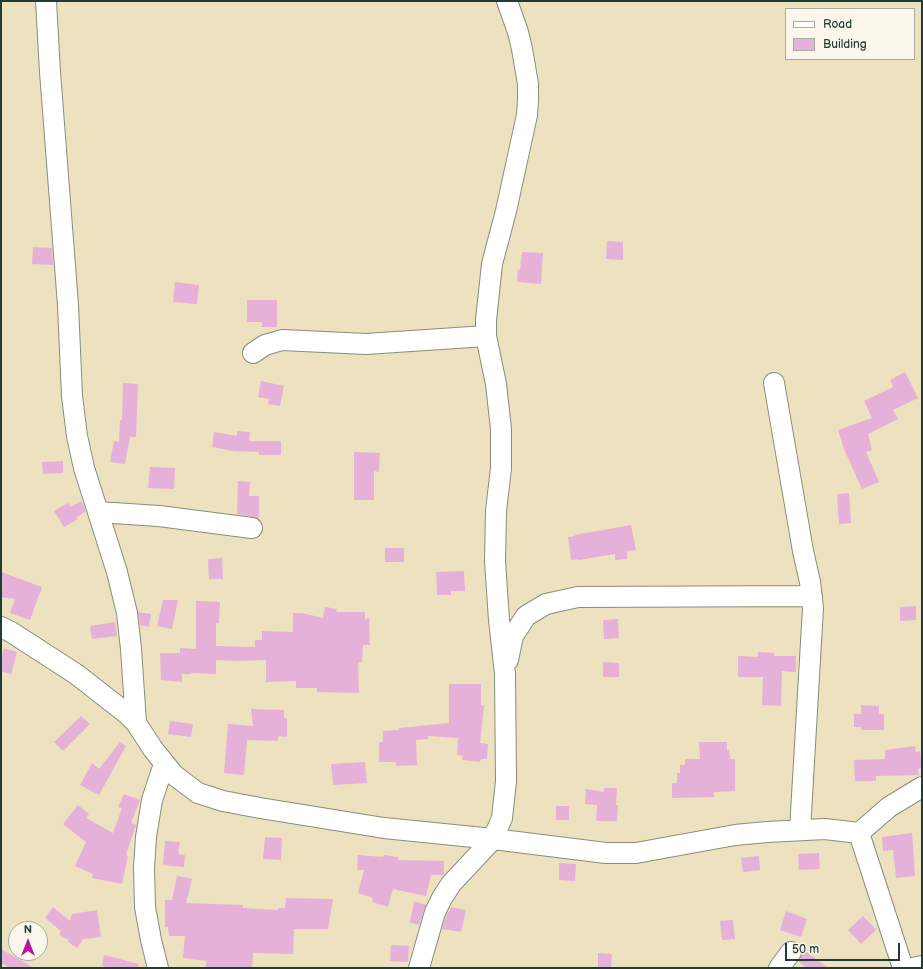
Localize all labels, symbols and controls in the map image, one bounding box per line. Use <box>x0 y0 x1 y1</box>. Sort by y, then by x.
legend <box>785 8 915 60</box>
text: Road <box>823 17 852 32</box>
text: Building <box>823 37 867 52</box>
north arrow <box>8 921 48 961</box>
text: N <box>24 923 32 936</box>
scale bar <box>787 935 902 961</box>
text: 50 m <box>792 942 819 957</box>

